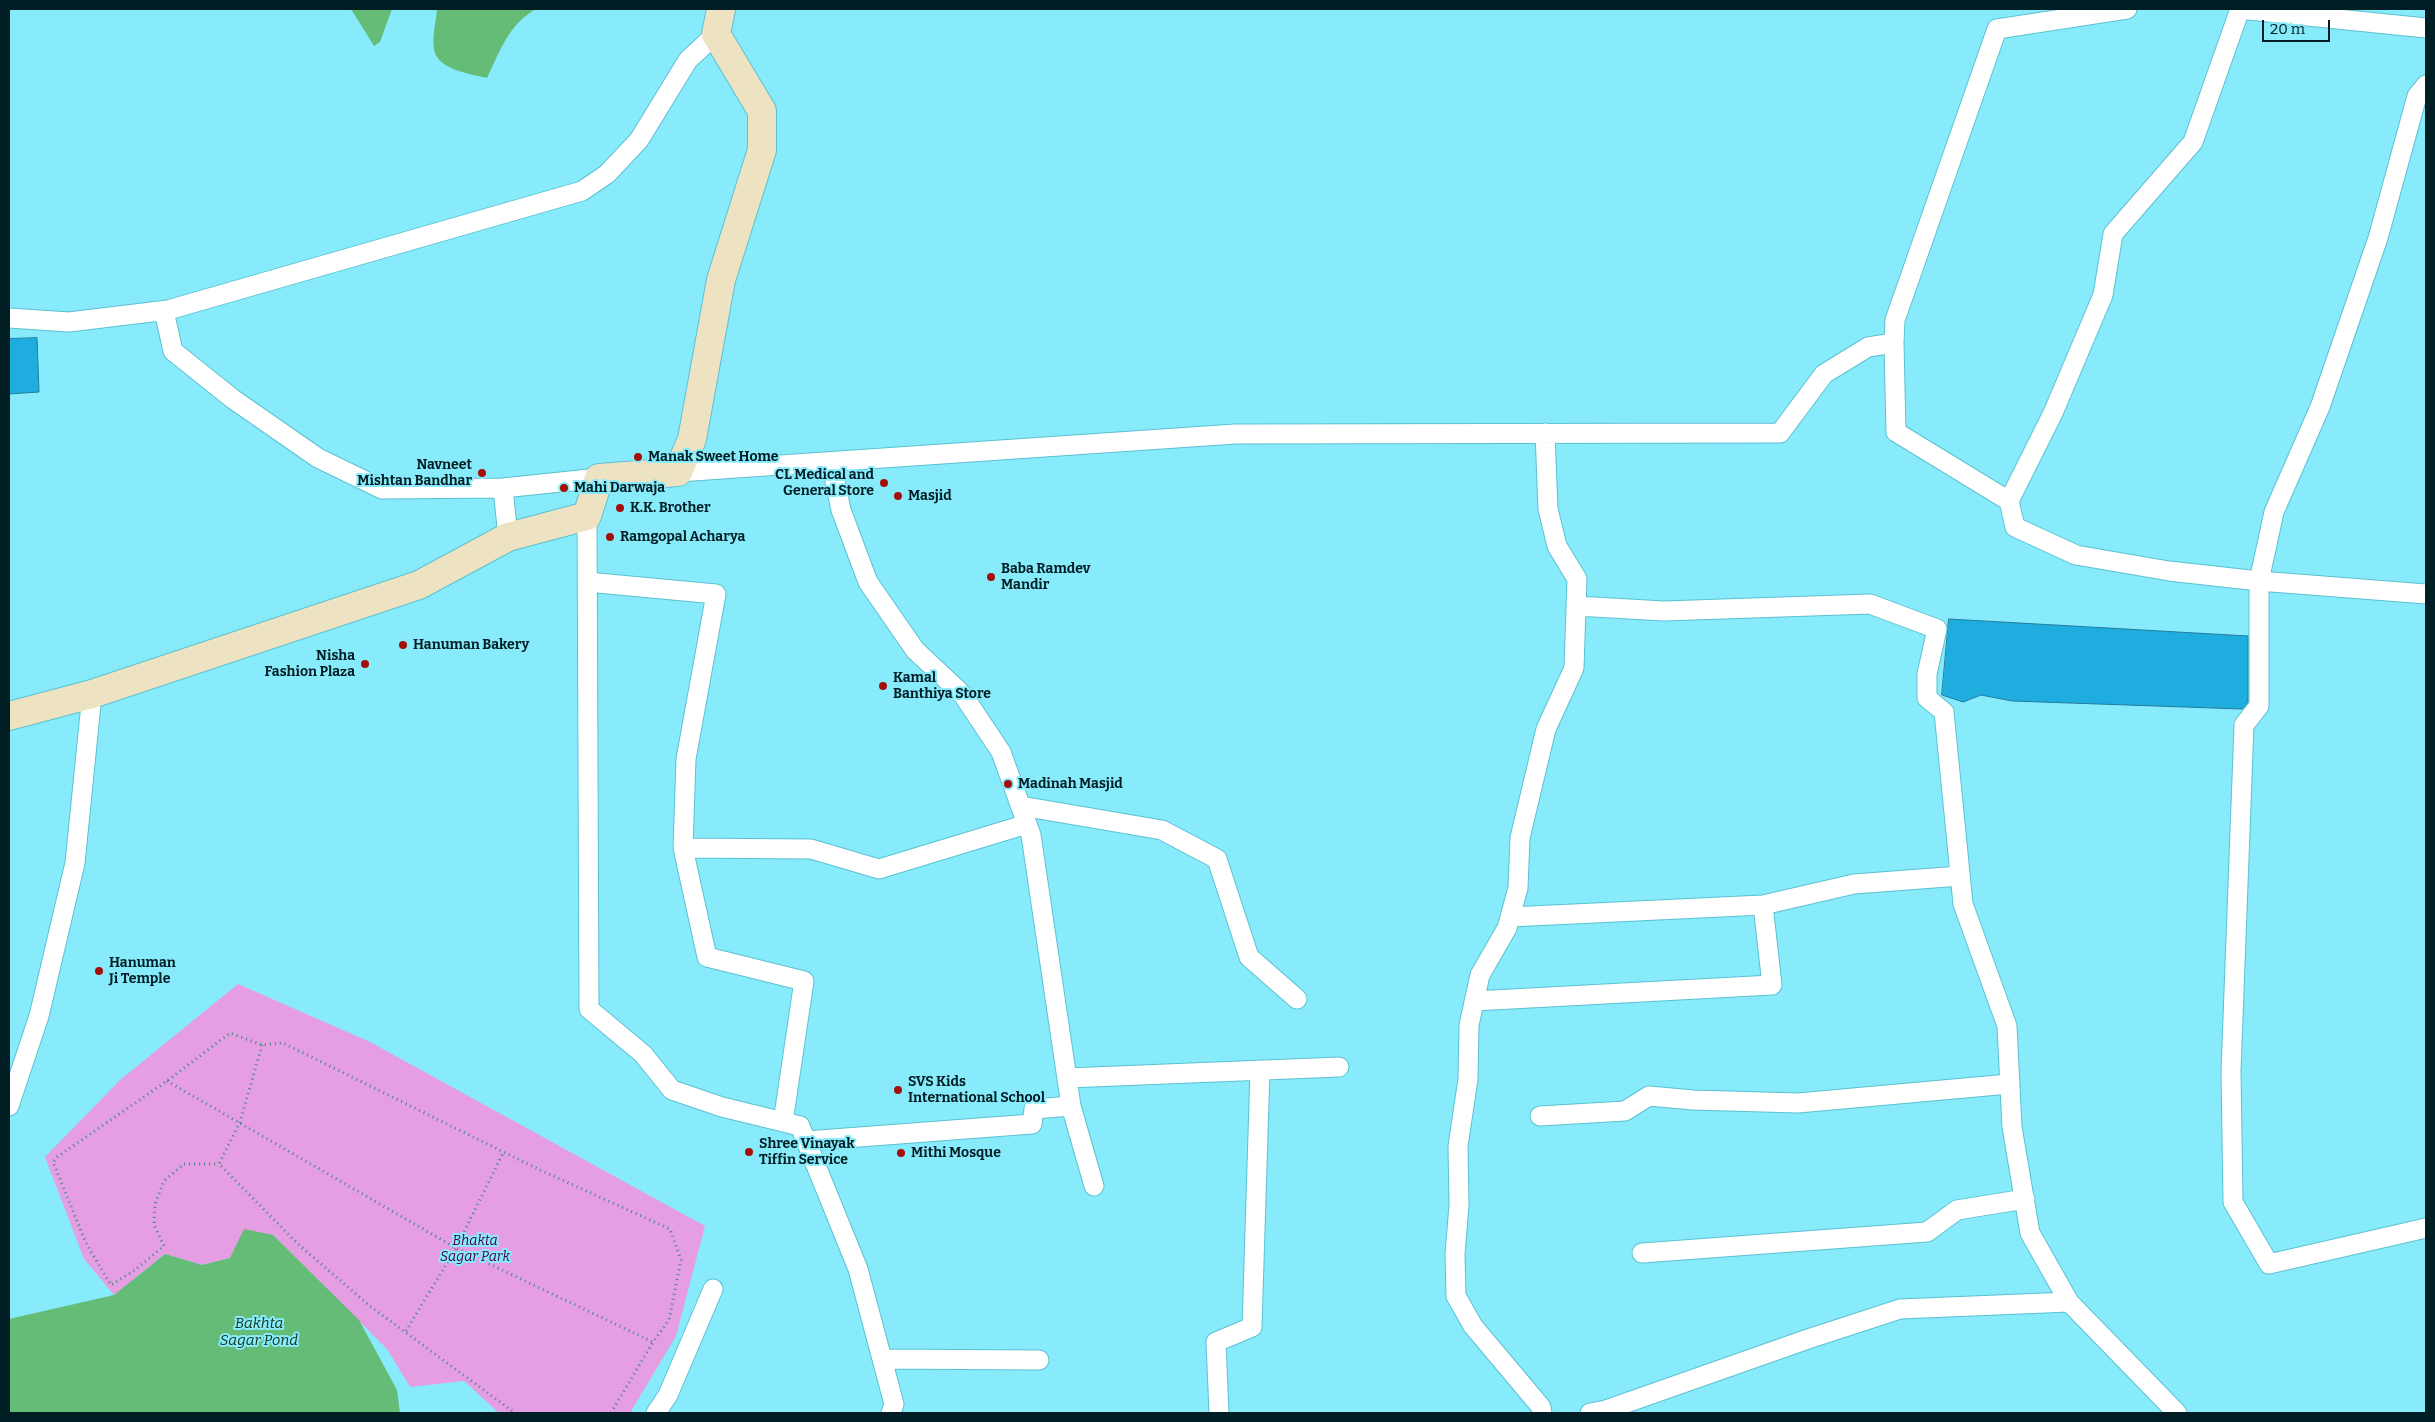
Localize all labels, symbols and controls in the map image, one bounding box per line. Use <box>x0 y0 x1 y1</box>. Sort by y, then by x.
scale bar <box>2265 10 2332 42</box>
text: 20 m <box>2270 20 2305 38</box>
place label: Manak Sweet Home <box>648 449 779 465</box>
marker: Manak Sweet Home <box>632 451 644 463</box>
place label: Navneet Mishtan Bandhar <box>357 457 472 490</box>
marker: Navneet Mishtan Bandhar <box>476 467 488 479</box>
place label: CL Medical and General Store <box>775 467 874 500</box>
marker: CL Medical and General Store <box>878 477 890 489</box>
place label: Mahi Darwaja <box>574 480 665 496</box>
marker: Mahi Darwaja <box>558 482 570 494</box>
place label: Masjid <box>908 488 952 504</box>
marker: Masjid <box>892 490 904 502</box>
place label: K.K. Brother <box>630 500 711 516</box>
marker: K.K. Brother <box>614 502 626 514</box>
place label: Ramgopal Acharya <box>620 529 745 545</box>
marker: Ramgopal Acharya <box>604 531 616 543</box>
place label: Baba Ramdev Mandir <box>1001 561 1090 594</box>
marker: Baba Ramdev Mandir <box>985 571 997 583</box>
place label: Hanuman Bakery <box>413 637 529 653</box>
marker: Hanuman Bakery <box>397 639 409 651</box>
place label: Nisha Fashion Plaza <box>264 648 355 680</box>
marker: Nisha Fashion Plaza <box>359 658 371 670</box>
place label: Kamal Banthiya Store <box>893 670 991 702</box>
marker: Kamal Banthiya Store <box>877 680 889 692</box>
place label: Madinah Masjid <box>1018 776 1123 792</box>
marker: Madinah Masjid <box>1002 778 1014 790</box>
place label: Hanuman Ji Temple <box>109 955 176 988</box>
marker: Hanuman Ji Temple <box>93 965 105 977</box>
place label: SVS Kids International School <box>908 1074 1045 1106</box>
marker: SVS Kids International School <box>892 1084 904 1096</box>
place label: Shree Vinayak Tiffin Service <box>759 1136 855 1168</box>
place label: Mithi Mosque <box>911 1145 1001 1161</box>
marker: Shree Vinayak Tiffin Service <box>743 1146 755 1158</box>
marker: Mithi Mosque <box>895 1147 907 1159</box>
park label: Bhakta Sagar Park <box>440 1233 510 1266</box>
water label: Bakhta Sagar Pond <box>220 1315 298 1350</box>

